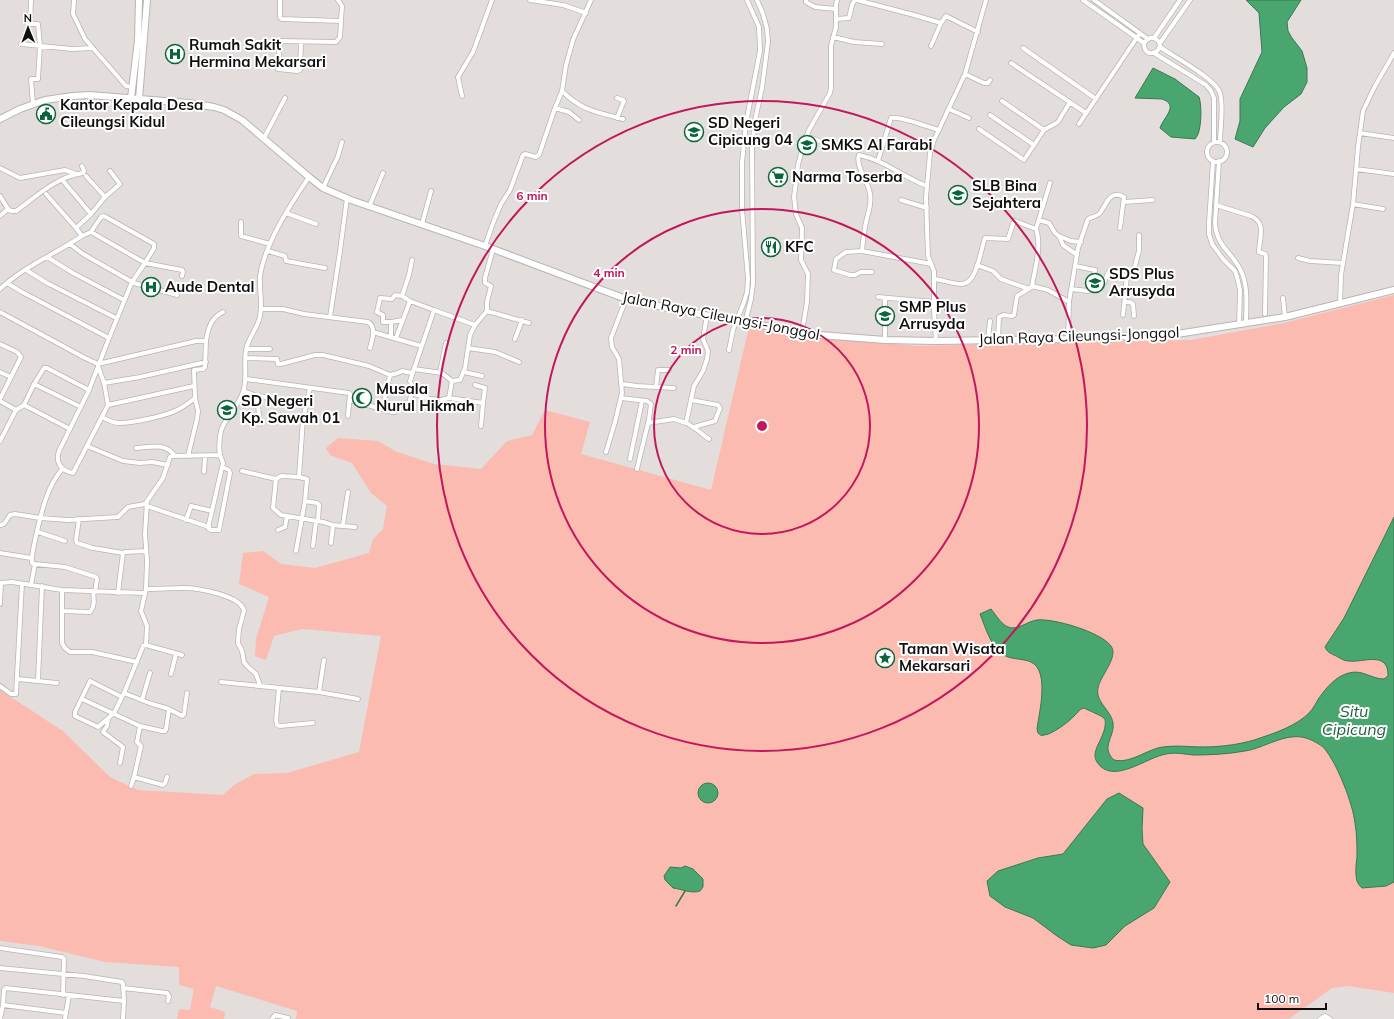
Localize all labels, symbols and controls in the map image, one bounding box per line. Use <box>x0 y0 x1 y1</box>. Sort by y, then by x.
north arrow <box>8 8 48 48</box>
text: N <box>24 11 32 25</box>
place label: Rumah Sakit Hermina Mekarsari <box>189 35 326 71</box>
hospital icon: Rumah Sakit Hermina Mekarsari <box>164 43 186 65</box>
place label: Kantor Kepala Desa Cileungsi Kidul <box>60 95 203 131</box>
public building icon: Kantor Kepala Desa Cileungsi Kidul <box>35 103 57 125</box>
place label: SD Negeri Cipicung 04 <box>708 113 792 149</box>
school or university icon: SD Negeri Cipicung 04 <box>683 121 705 143</box>
school or university icon: SMKS Al Farabi <box>796 134 818 156</box>
place label: SMKS Al Farabi <box>821 135 932 154</box>
supermarket icon: Narma Toserba <box>767 166 789 188</box>
place label: Narma Toserba <box>792 167 903 186</box>
place label: SLB Bina Sejahtera <box>972 176 1041 212</box>
school or university icon: SLB Bina Sejahtera <box>947 184 969 206</box>
text: 6 min <box>516 188 548 203</box>
restaurant icon: KFC <box>760 236 782 258</box>
place label: KFC <box>785 237 814 256</box>
place label: SDS Plus Arrusyda <box>1109 264 1175 300</box>
text: 4 min <box>593 265 625 280</box>
school or university icon: SDS Plus Arrusyda <box>1084 272 1106 294</box>
hospital icon: Aude Dental <box>140 276 162 298</box>
place label: Aude Dental <box>165 277 254 296</box>
street label: Jalan Raya Cileungsi-Jonggol <box>621 287 821 344</box>
place label: SMP Plus Arrusyda <box>899 297 966 333</box>
school or university icon: SMP Plus Arrusyda <box>874 305 896 327</box>
street label: Jalan Raya Cileungsi-Jonggol <box>978 323 1180 348</box>
text: 2 min <box>670 342 702 357</box>
place label: Musala Nurul Hikmah <box>376 379 475 415</box>
mosque icon: Musala Nurul Hikmah <box>351 387 373 409</box>
place label: SD Negeri Kp. Sawah 01 <box>241 391 340 427</box>
school or university icon: SD Negeri Kp. Sawah 01 <box>216 399 238 421</box>
centre of rings <box>755 419 769 433</box>
place label: Taman Wisata Mekarsari <box>899 639 1005 675</box>
place icon: Taman Wisata Mekarsari <box>874 647 896 669</box>
water label: Situ Cipicung <box>1322 701 1387 739</box>
scale bar <box>1258 985 1326 1011</box>
text: 100 m <box>1264 991 1299 1006</box>

